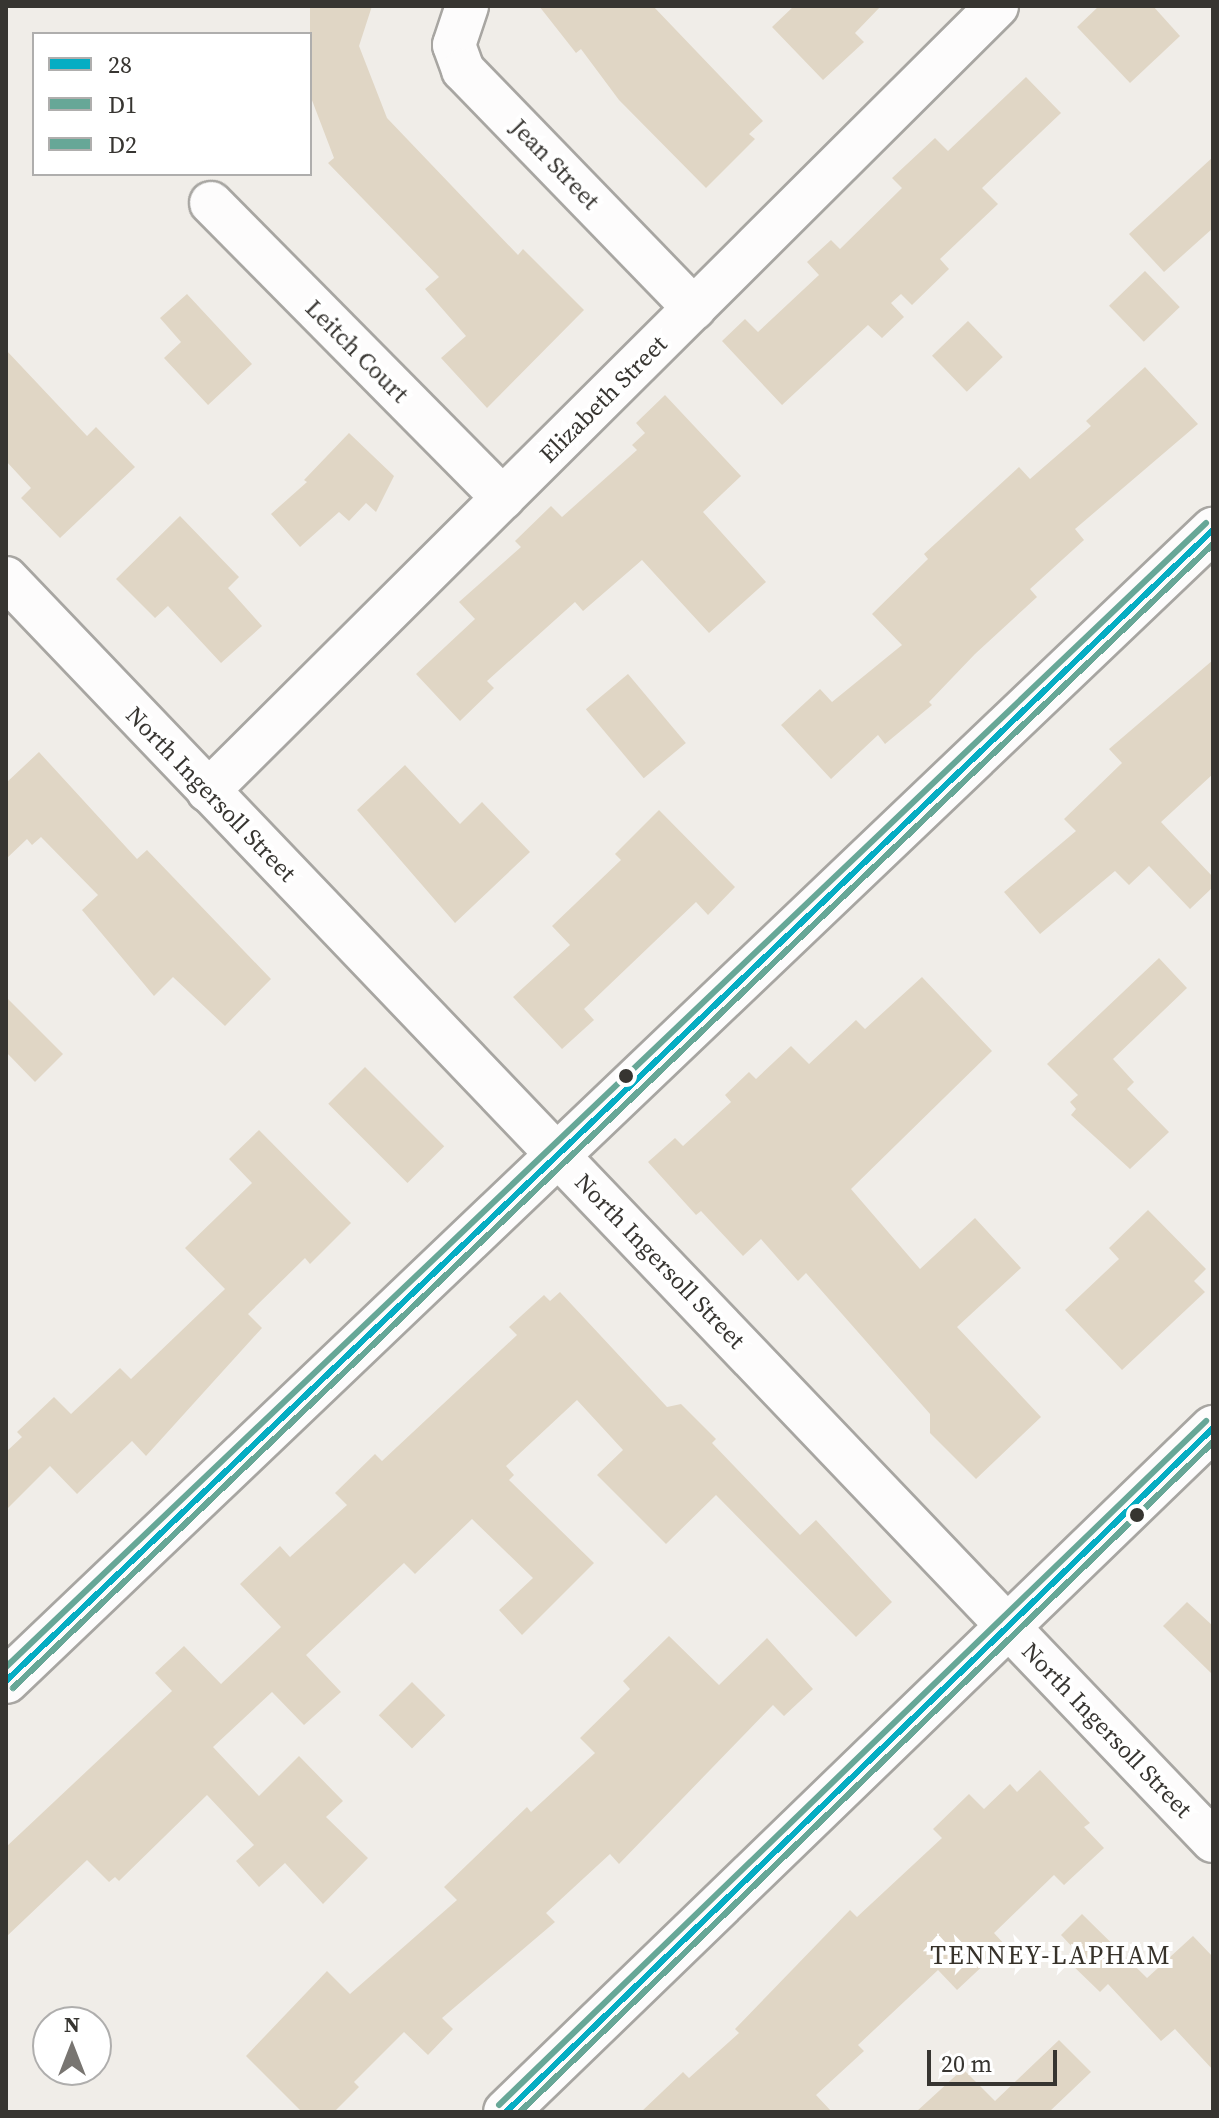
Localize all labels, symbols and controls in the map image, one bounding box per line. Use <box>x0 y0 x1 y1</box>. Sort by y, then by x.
legend <box>32 32 312 176</box>
text: 28 <box>108 48 132 81</box>
text: D1 <box>108 88 137 121</box>
street label: Jean Street <box>505 113 605 215</box>
text: D2 <box>108 128 137 161</box>
street label: Leitch Court <box>300 294 414 408</box>
street label: Elizabeth Street <box>533 329 673 469</box>
street label: North Ingersoll Street <box>120 701 302 887</box>
unlabelled marker <box>618 1068 634 1084</box>
street label: North Ingersoll Street <box>569 1168 751 1354</box>
unlabelled marker <box>1129 1507 1145 1523</box>
street label: North Ingersoll Street <box>1016 1637 1198 1823</box>
district label: TENNEY-LAPHAM <box>930 1940 1172 1972</box>
north arrow <box>32 2006 112 2086</box>
text: N <box>64 2009 80 2039</box>
scale bar <box>931 2034 1061 2084</box>
text: 20 m <box>941 2047 992 2080</box>

